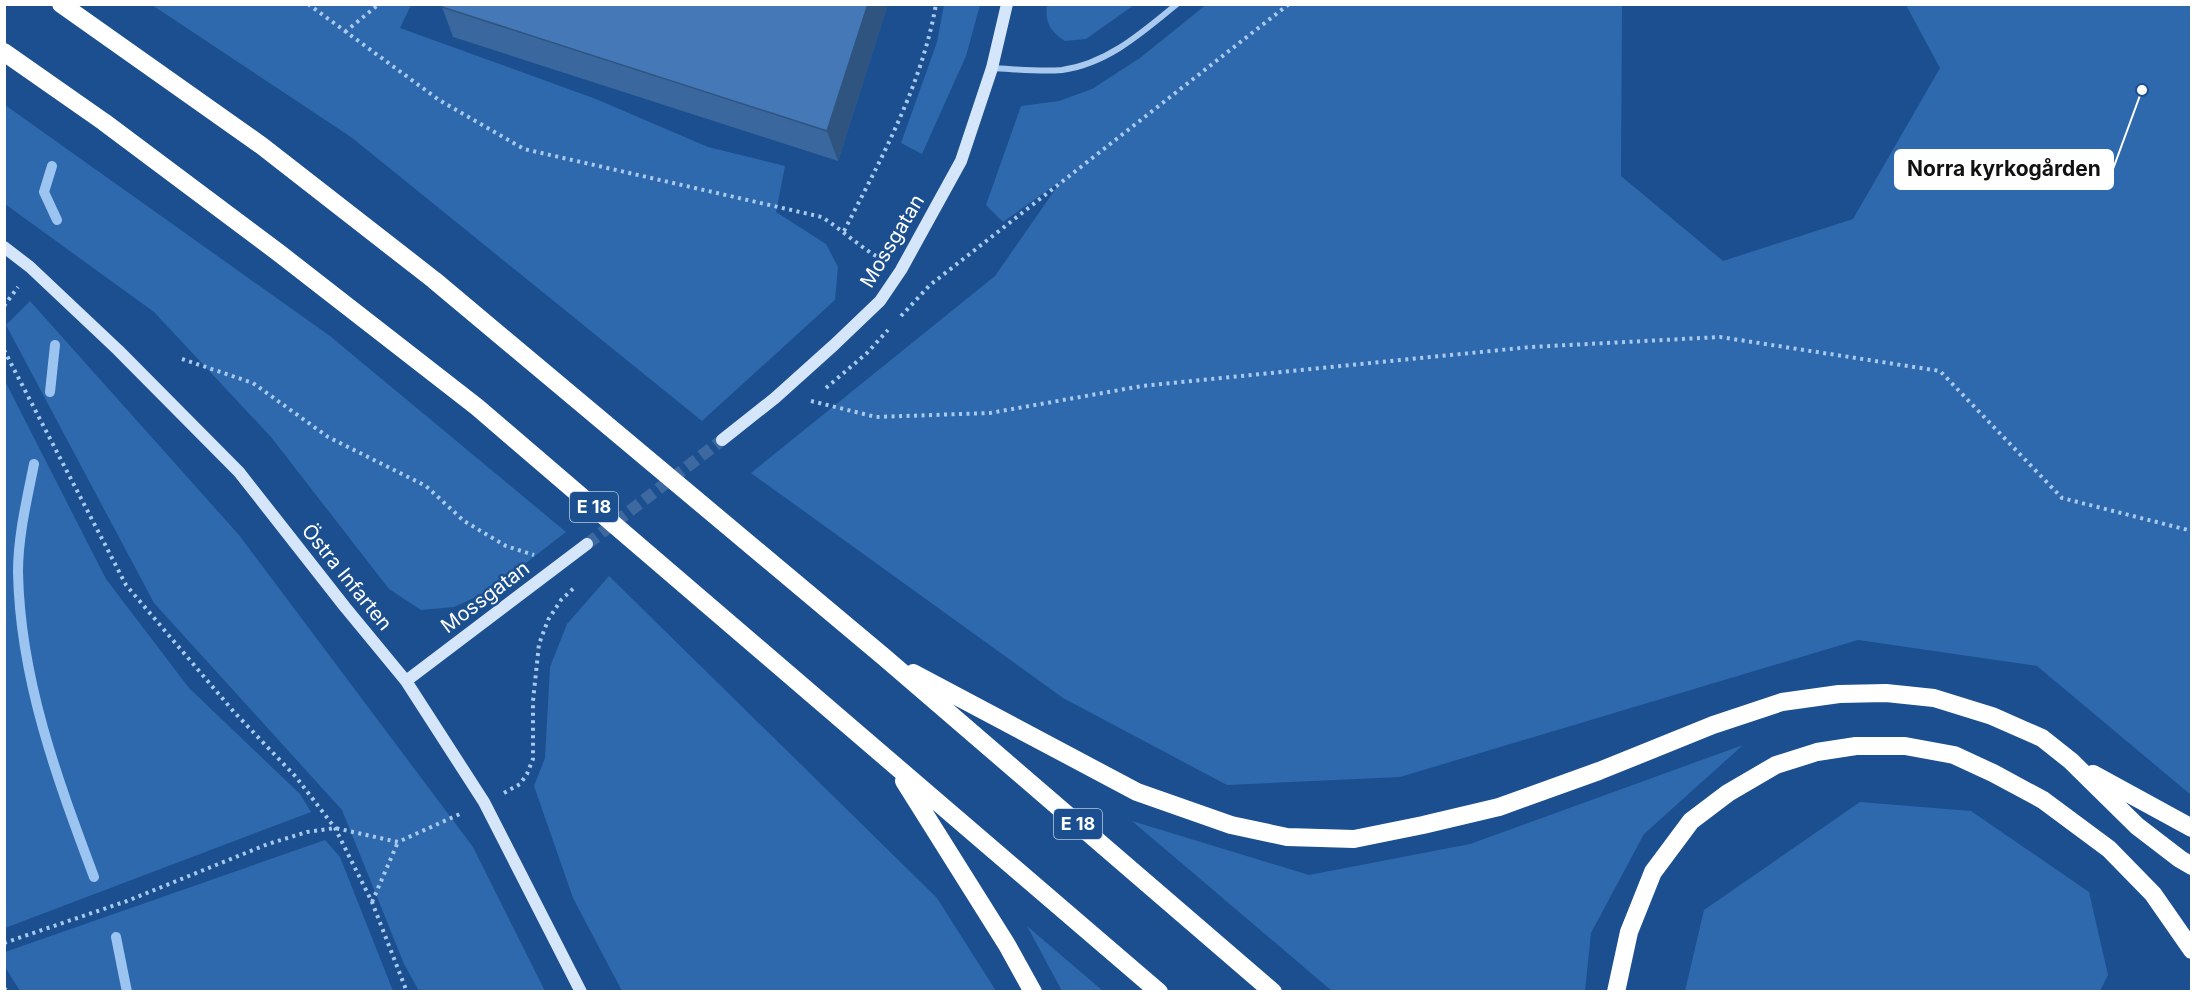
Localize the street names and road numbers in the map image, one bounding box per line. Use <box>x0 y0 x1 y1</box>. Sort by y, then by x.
street label: Mossgatan <box>855 190 929 292</box>
road number: E 18 <box>570 492 618 522</box>
street label: Östra Infarten <box>297 519 397 635</box>
street label: Mossgatan <box>436 556 534 638</box>
road number: E 18 <box>1054 809 1102 839</box>

